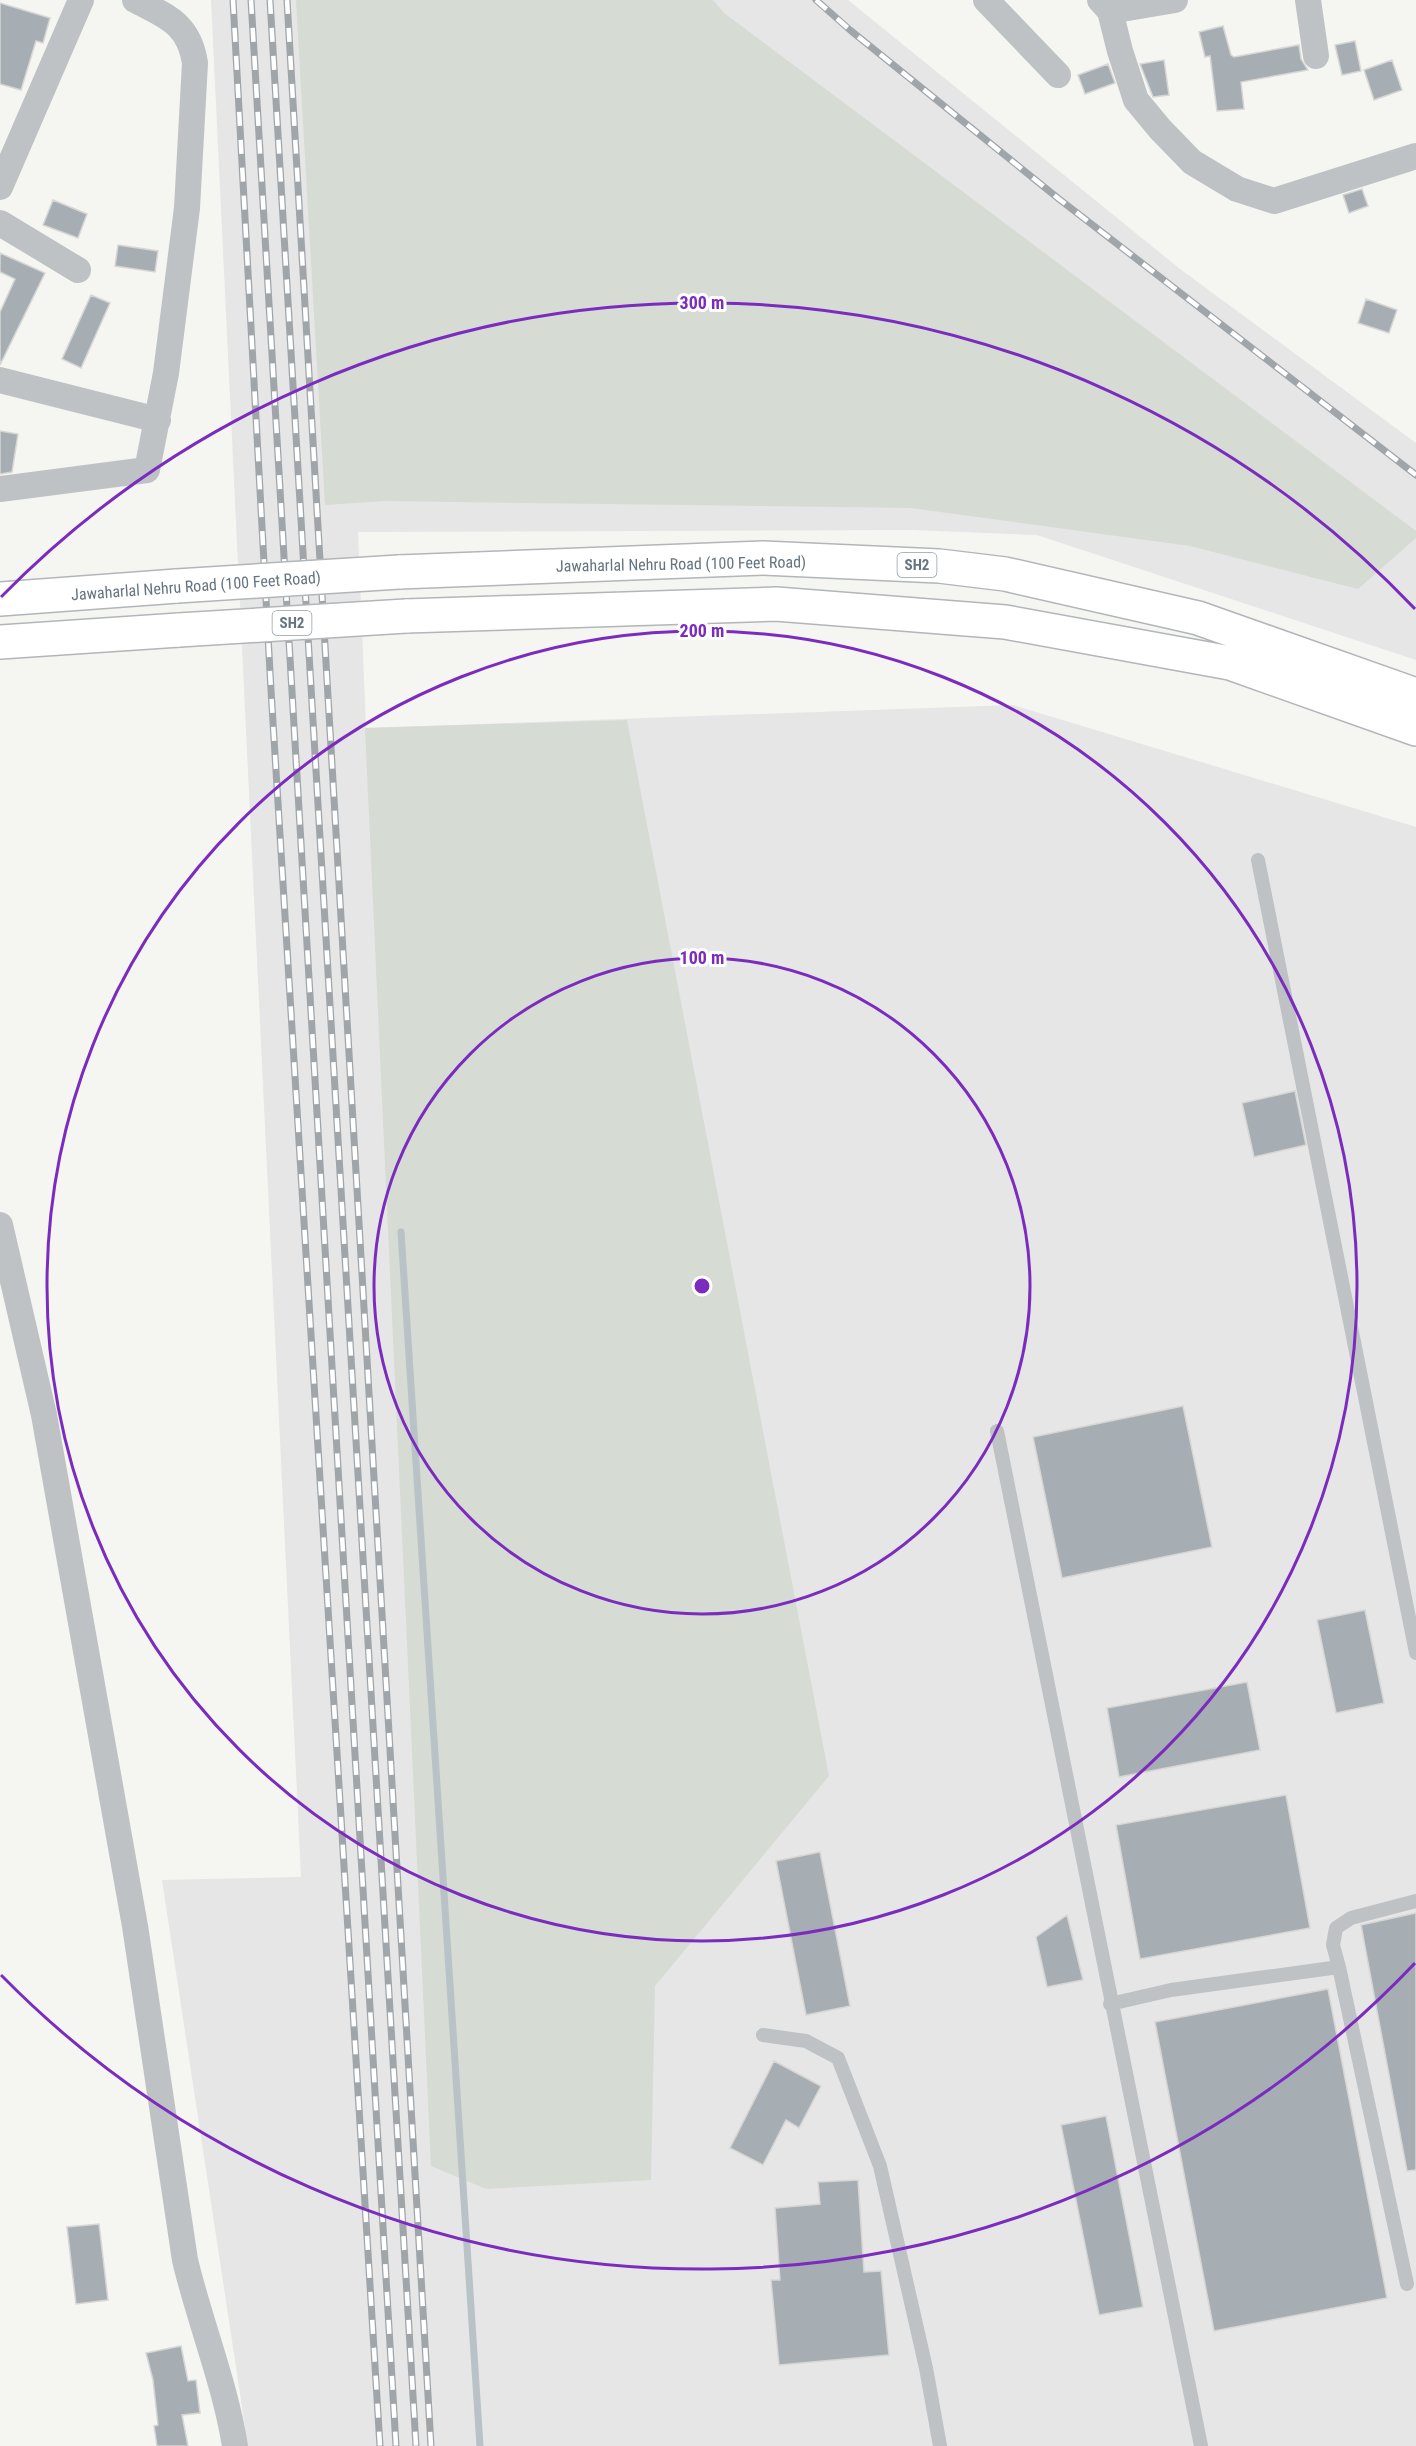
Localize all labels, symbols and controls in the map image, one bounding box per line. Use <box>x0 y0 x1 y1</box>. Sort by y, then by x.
text: 300 m <box>680 292 724 313</box>
street label: Jawaharlal Nehru Road (100 Feet Road) <box>556 552 806 576</box>
road number: SH2 <box>898 553 936 577</box>
street label: Jawaharlal Nehru Road (100 Feet Road) <box>71 568 321 604</box>
road number: SH2 <box>272 611 312 635</box>
text: 200 m <box>680 620 724 641</box>
text: 100 m <box>680 947 724 968</box>
centre of rings <box>692 1276 712 1296</box>

